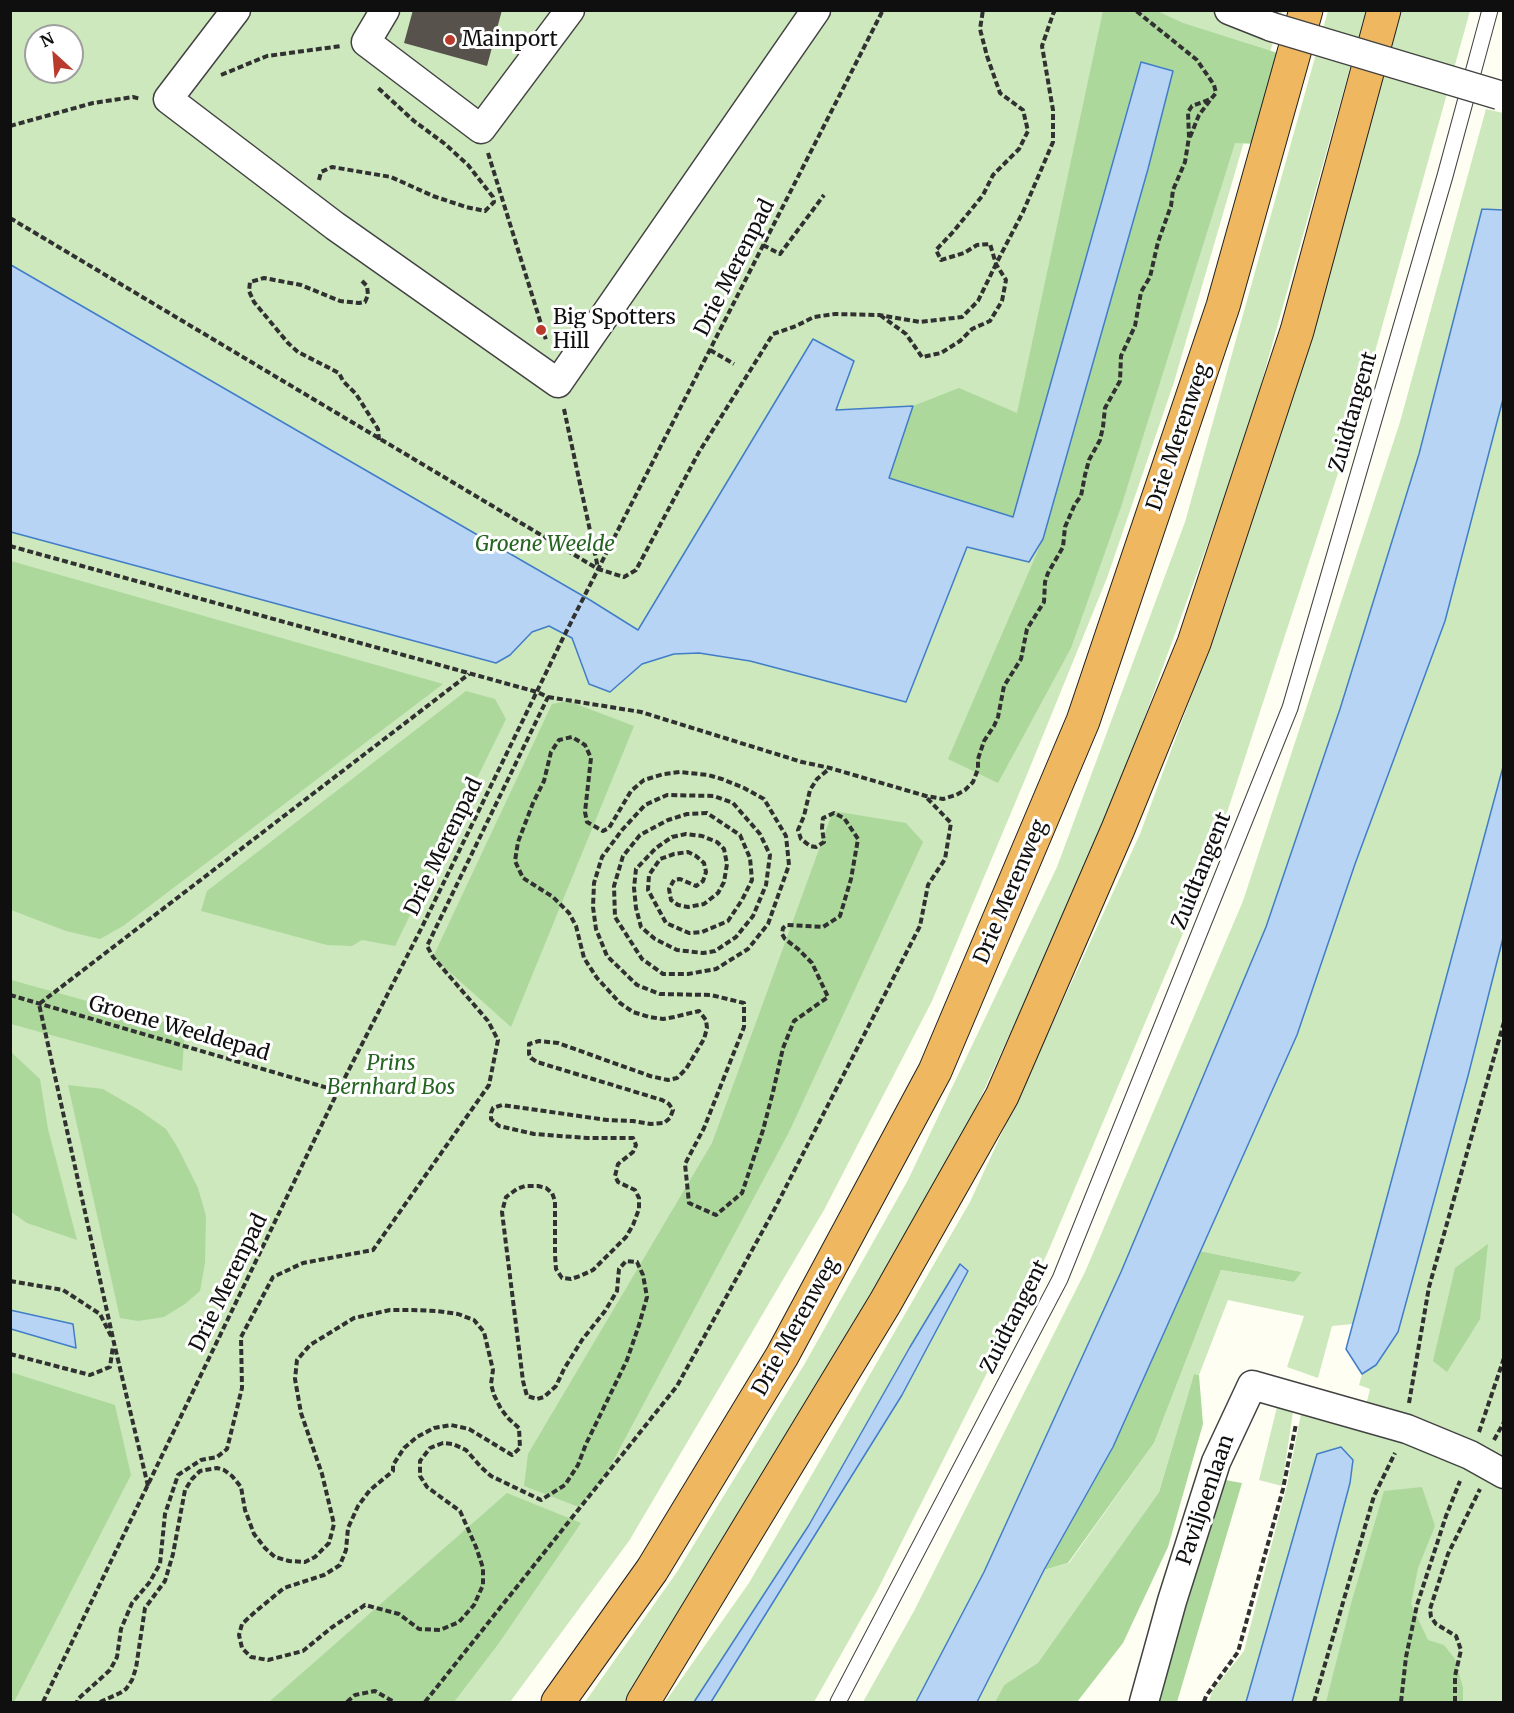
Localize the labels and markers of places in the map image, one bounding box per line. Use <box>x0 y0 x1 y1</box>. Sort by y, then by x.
place label: Mainport <box>462 27 558 53</box>
marker: Mainport <box>443 33 457 47</box>
place label: Big Spotters Hill <box>553 305 676 355</box>
marker: Big Spotters Hill <box>534 323 548 337</box>

